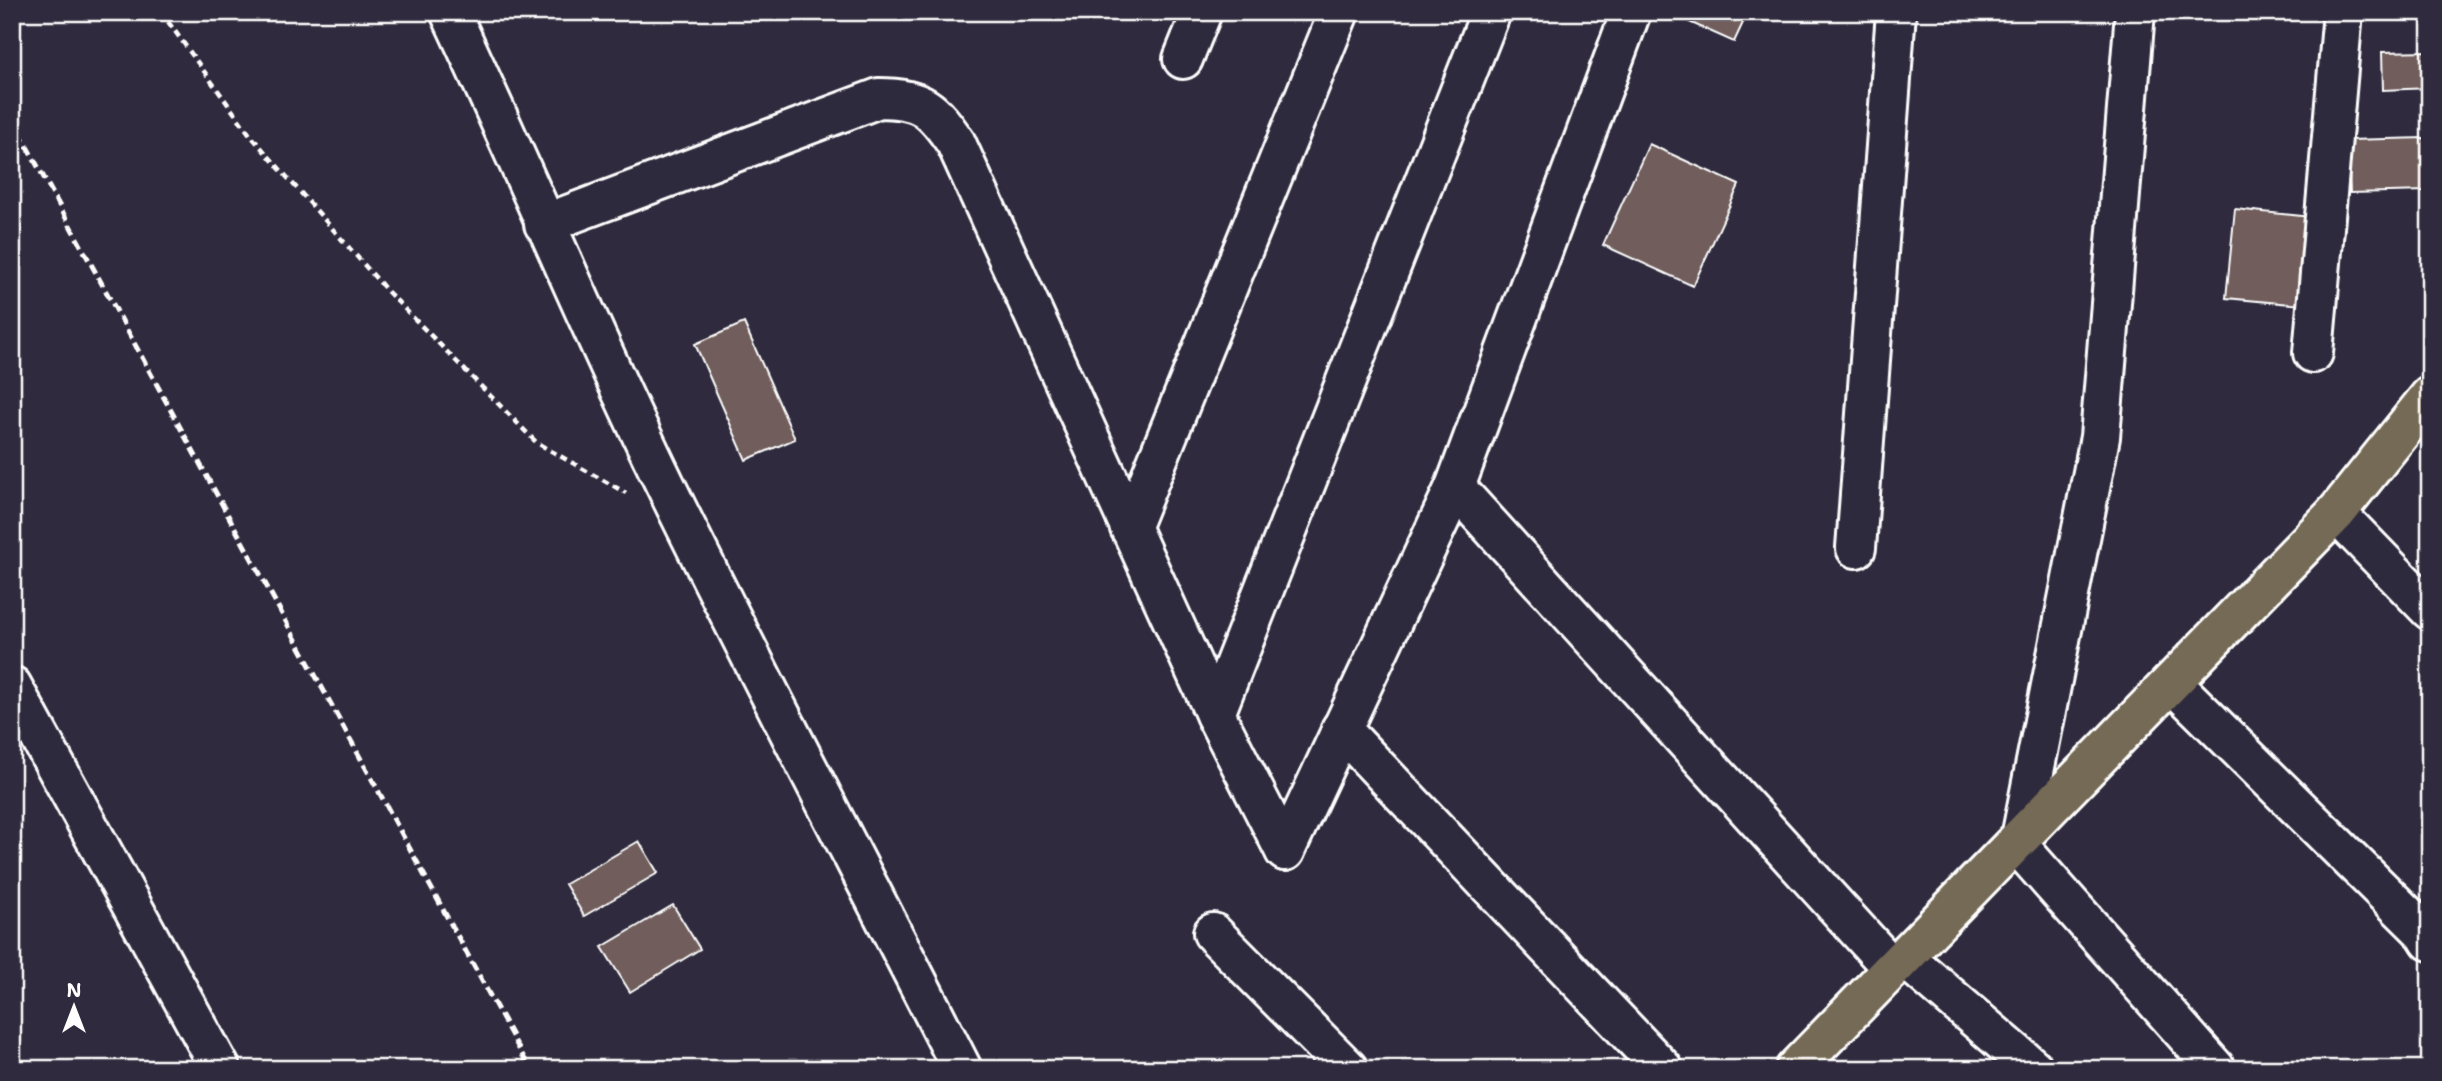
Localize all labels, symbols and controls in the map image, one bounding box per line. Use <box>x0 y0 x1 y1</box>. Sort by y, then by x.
north arrow <box>38 972 108 1042</box>
text: N <box>66 978 82 1003</box>

